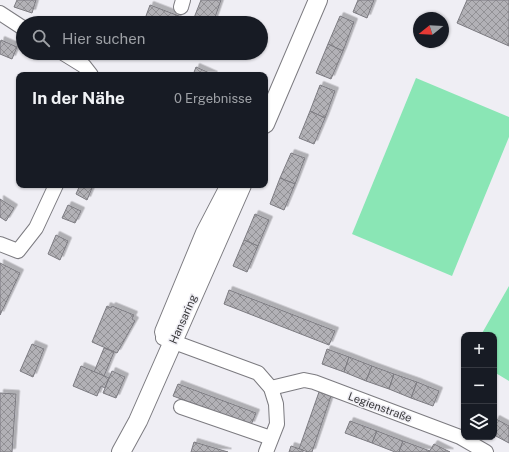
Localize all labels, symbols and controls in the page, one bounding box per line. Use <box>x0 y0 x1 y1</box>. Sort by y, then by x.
north arrow <box>413 12 449 48</box>
search box <box>16 16 268 60</box>
icon: search <box>30 27 52 49</box>
text: Hier suchen <box>62 30 145 47</box>
text: In der Nähe <box>32 88 125 108</box>
text: 0 Ergebnisse <box>174 91 252 106</box>
street label: Hansaring <box>167 292 199 346</box>
map controls <box>461 332 497 440</box>
button: + <box>461 332 497 368</box>
button: − <box>461 368 497 404</box>
street label: Legienstraße <box>346 390 414 424</box>
button: layers <box>461 404 497 440</box>

